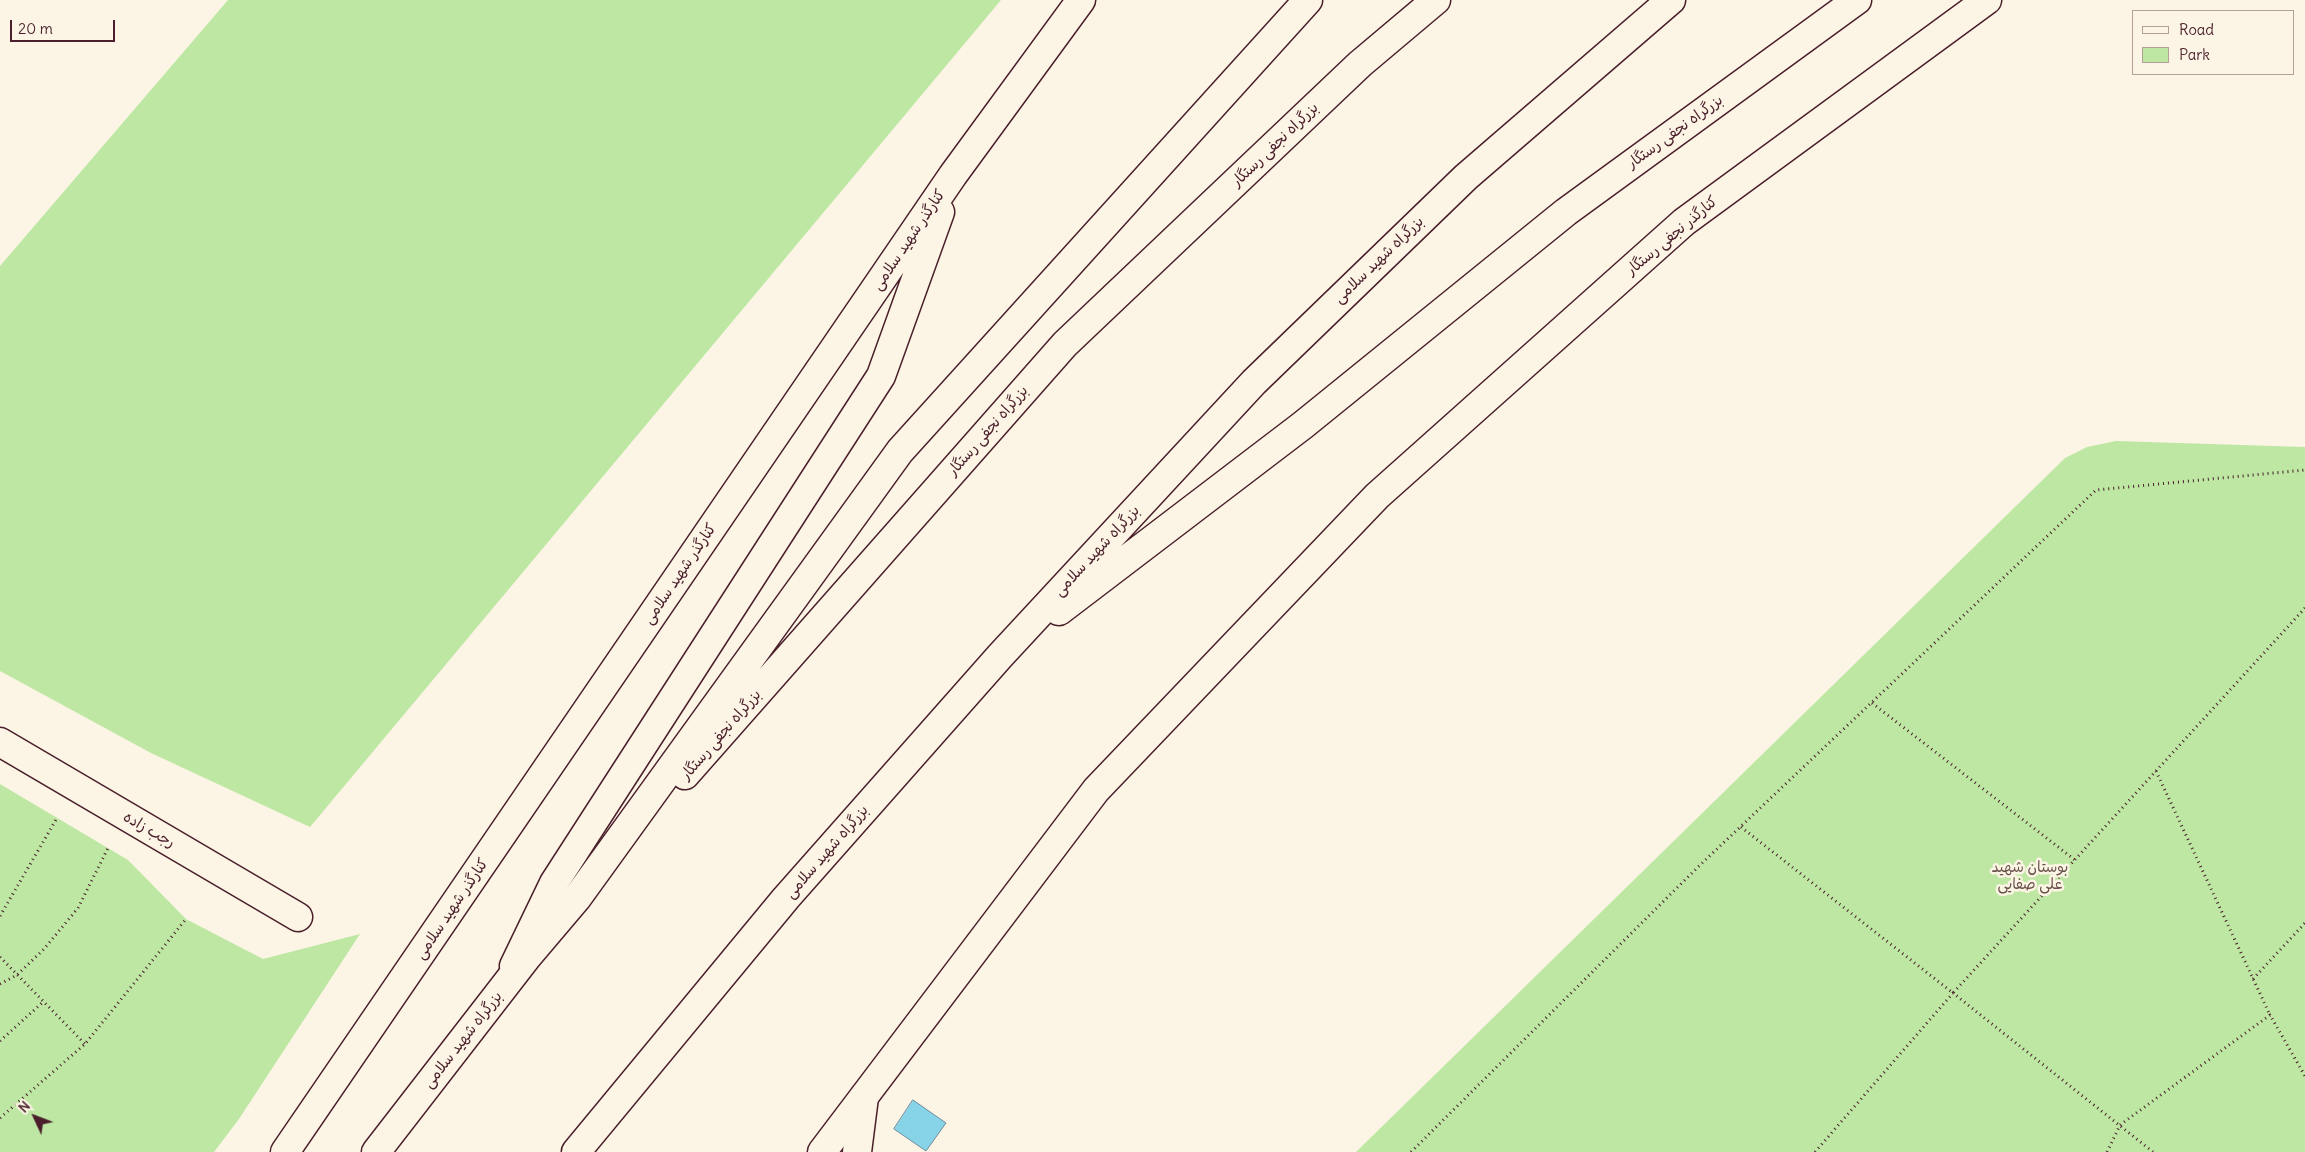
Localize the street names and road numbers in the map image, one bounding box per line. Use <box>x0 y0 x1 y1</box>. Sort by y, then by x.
street label: بزرگراه نجفی رستگار <box>1623 91 1727 173</box>
street label: بزرگراه نجفی رستگار <box>1228 99 1322 191</box>
street label: کنارگذر شهید سلامی <box>869 186 949 294</box>
street label: کنارگذر نجفی رستگار <box>1623 192 1721 280</box>
street label: بزرگراه شهید سلامی <box>1330 213 1428 307</box>
street label: بزرگراه نجفی رستگار <box>944 382 1032 480</box>
street label: بزرگراه شهید سلامی <box>1050 502 1144 600</box>
street label: کنارگذر شهید سلامی <box>640 520 720 628</box>
street label: بزرگراه نجفی رستگار <box>677 686 765 784</box>
street label: بزرگراه شهید سلامی <box>782 802 872 902</box>
street label: رجب زاده <box>120 808 178 852</box>
street label: کنارگذر شهید سلامی <box>412 855 492 963</box>
street label: بزرگراه شهید سلامی <box>420 988 506 1092</box>

